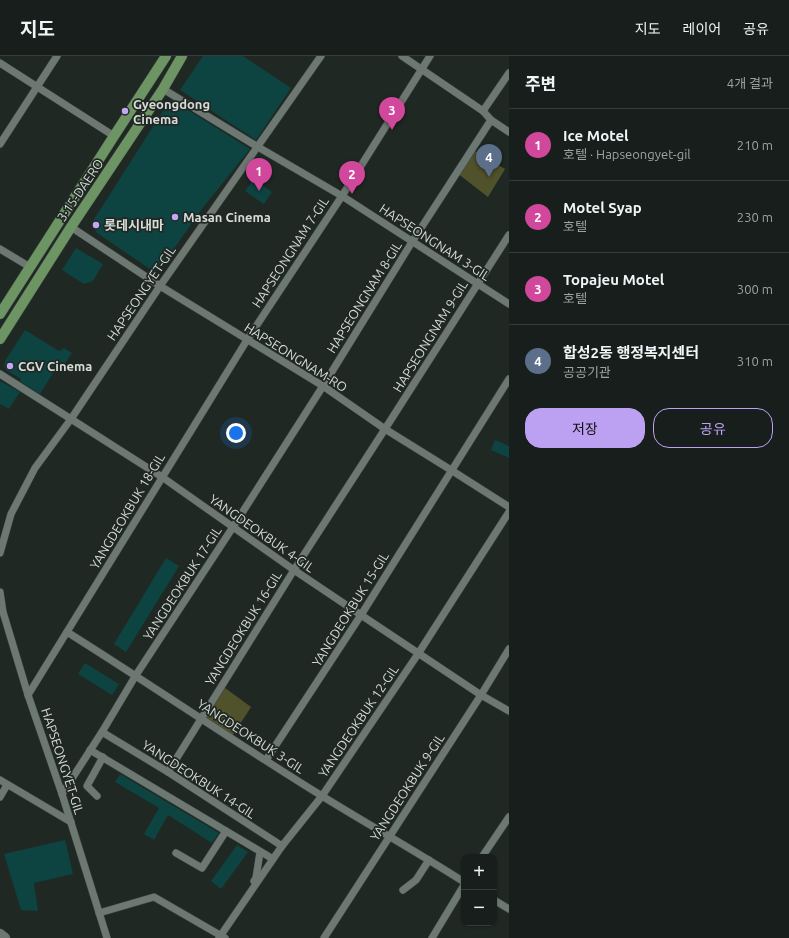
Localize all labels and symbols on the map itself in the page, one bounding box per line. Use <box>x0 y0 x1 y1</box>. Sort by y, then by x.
place label: Gyeongdong Cinema <box>133 97 210 126</box>
pin: 3 <box>379 97 405 130</box>
marker: Gyeongdong Cinema <box>120 106 130 116</box>
pin: 4 <box>476 144 502 177</box>
street label: 3·15-DAERO <box>54 156 106 224</box>
pin: 1 <box>246 158 272 191</box>
pin: 2 <box>339 161 365 194</box>
street label: HAPSEONGNAM 7-GIL <box>249 194 331 310</box>
street label: HAPSEONGNAM 3-GIL <box>377 201 493 283</box>
place label: Masan Cinema <box>183 210 271 224</box>
marker: Masan Cinema <box>170 212 180 222</box>
place label: 롯데시내마 <box>104 218 164 232</box>
marker: 롯데시내마 <box>91 220 101 230</box>
street label: HAPSEONGNAM 8-GIL <box>324 238 404 355</box>
street label: HAPSEONGYET-GIL <box>104 243 178 343</box>
street label: HAPSEONGNAM 9-GIL <box>390 277 470 394</box>
street label: HAPSEONGNAM-RO <box>242 320 350 394</box>
place label: CGV Cinema <box>18 359 92 373</box>
marker: CGV Cinema <box>5 361 15 371</box>
your location <box>226 423 246 443</box>
street label: YANGDEOKBUK 18-GIL <box>87 450 167 571</box>
street label: YANGDEOKBUK 4-GIL <box>207 491 317 575</box>
street label: YANGDEOKBUK 17-GIL <box>140 523 224 642</box>
street label: YANGDEOKBUK 15-GIL <box>309 549 391 669</box>
street label: YANGDEOKBUK 16-GIL <box>202 568 284 688</box>
street label: YANGDEOKBUK 12-GIL <box>315 662 401 780</box>
street label: YANGDEOKBUK 3-GIL <box>195 696 308 776</box>
street label: HAPSEONGYET-GIL <box>39 706 87 816</box>
street label: YANGDEOKBUK 9-GIL <box>367 730 447 843</box>
street label: YANGDEOKBUK 14-GIL <box>140 737 259 821</box>

